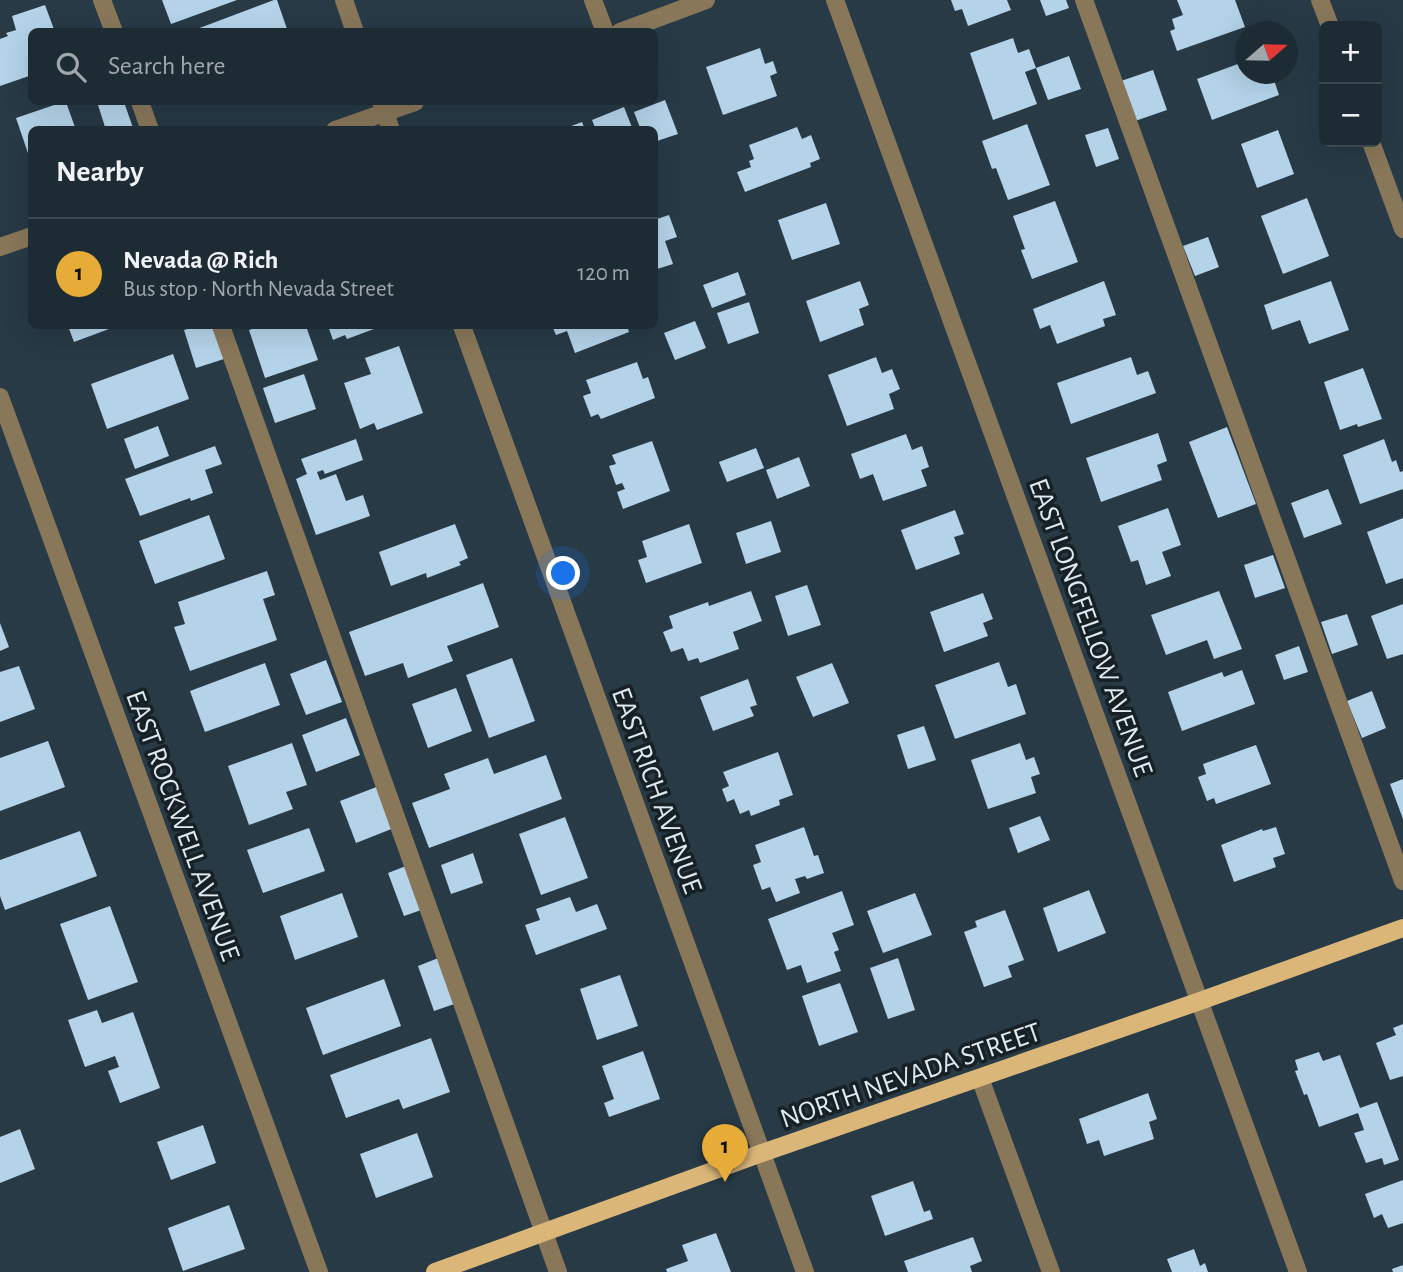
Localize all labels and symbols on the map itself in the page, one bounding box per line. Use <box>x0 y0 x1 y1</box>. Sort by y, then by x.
north arrow <box>1235 21 1298 84</box>
street label: EAST LONGFELLOW AVENUE <box>1023 475 1157 780</box>
your location <box>546 556 580 590</box>
street label: EAST RICH AVENUE <box>606 684 706 897</box>
street label: EAST ROCKWELL AVENUE <box>120 687 244 964</box>
street label: NORTH NEVADA STREET <box>777 1018 1045 1134</box>
pin: 1 <box>702 1124 748 1182</box>

